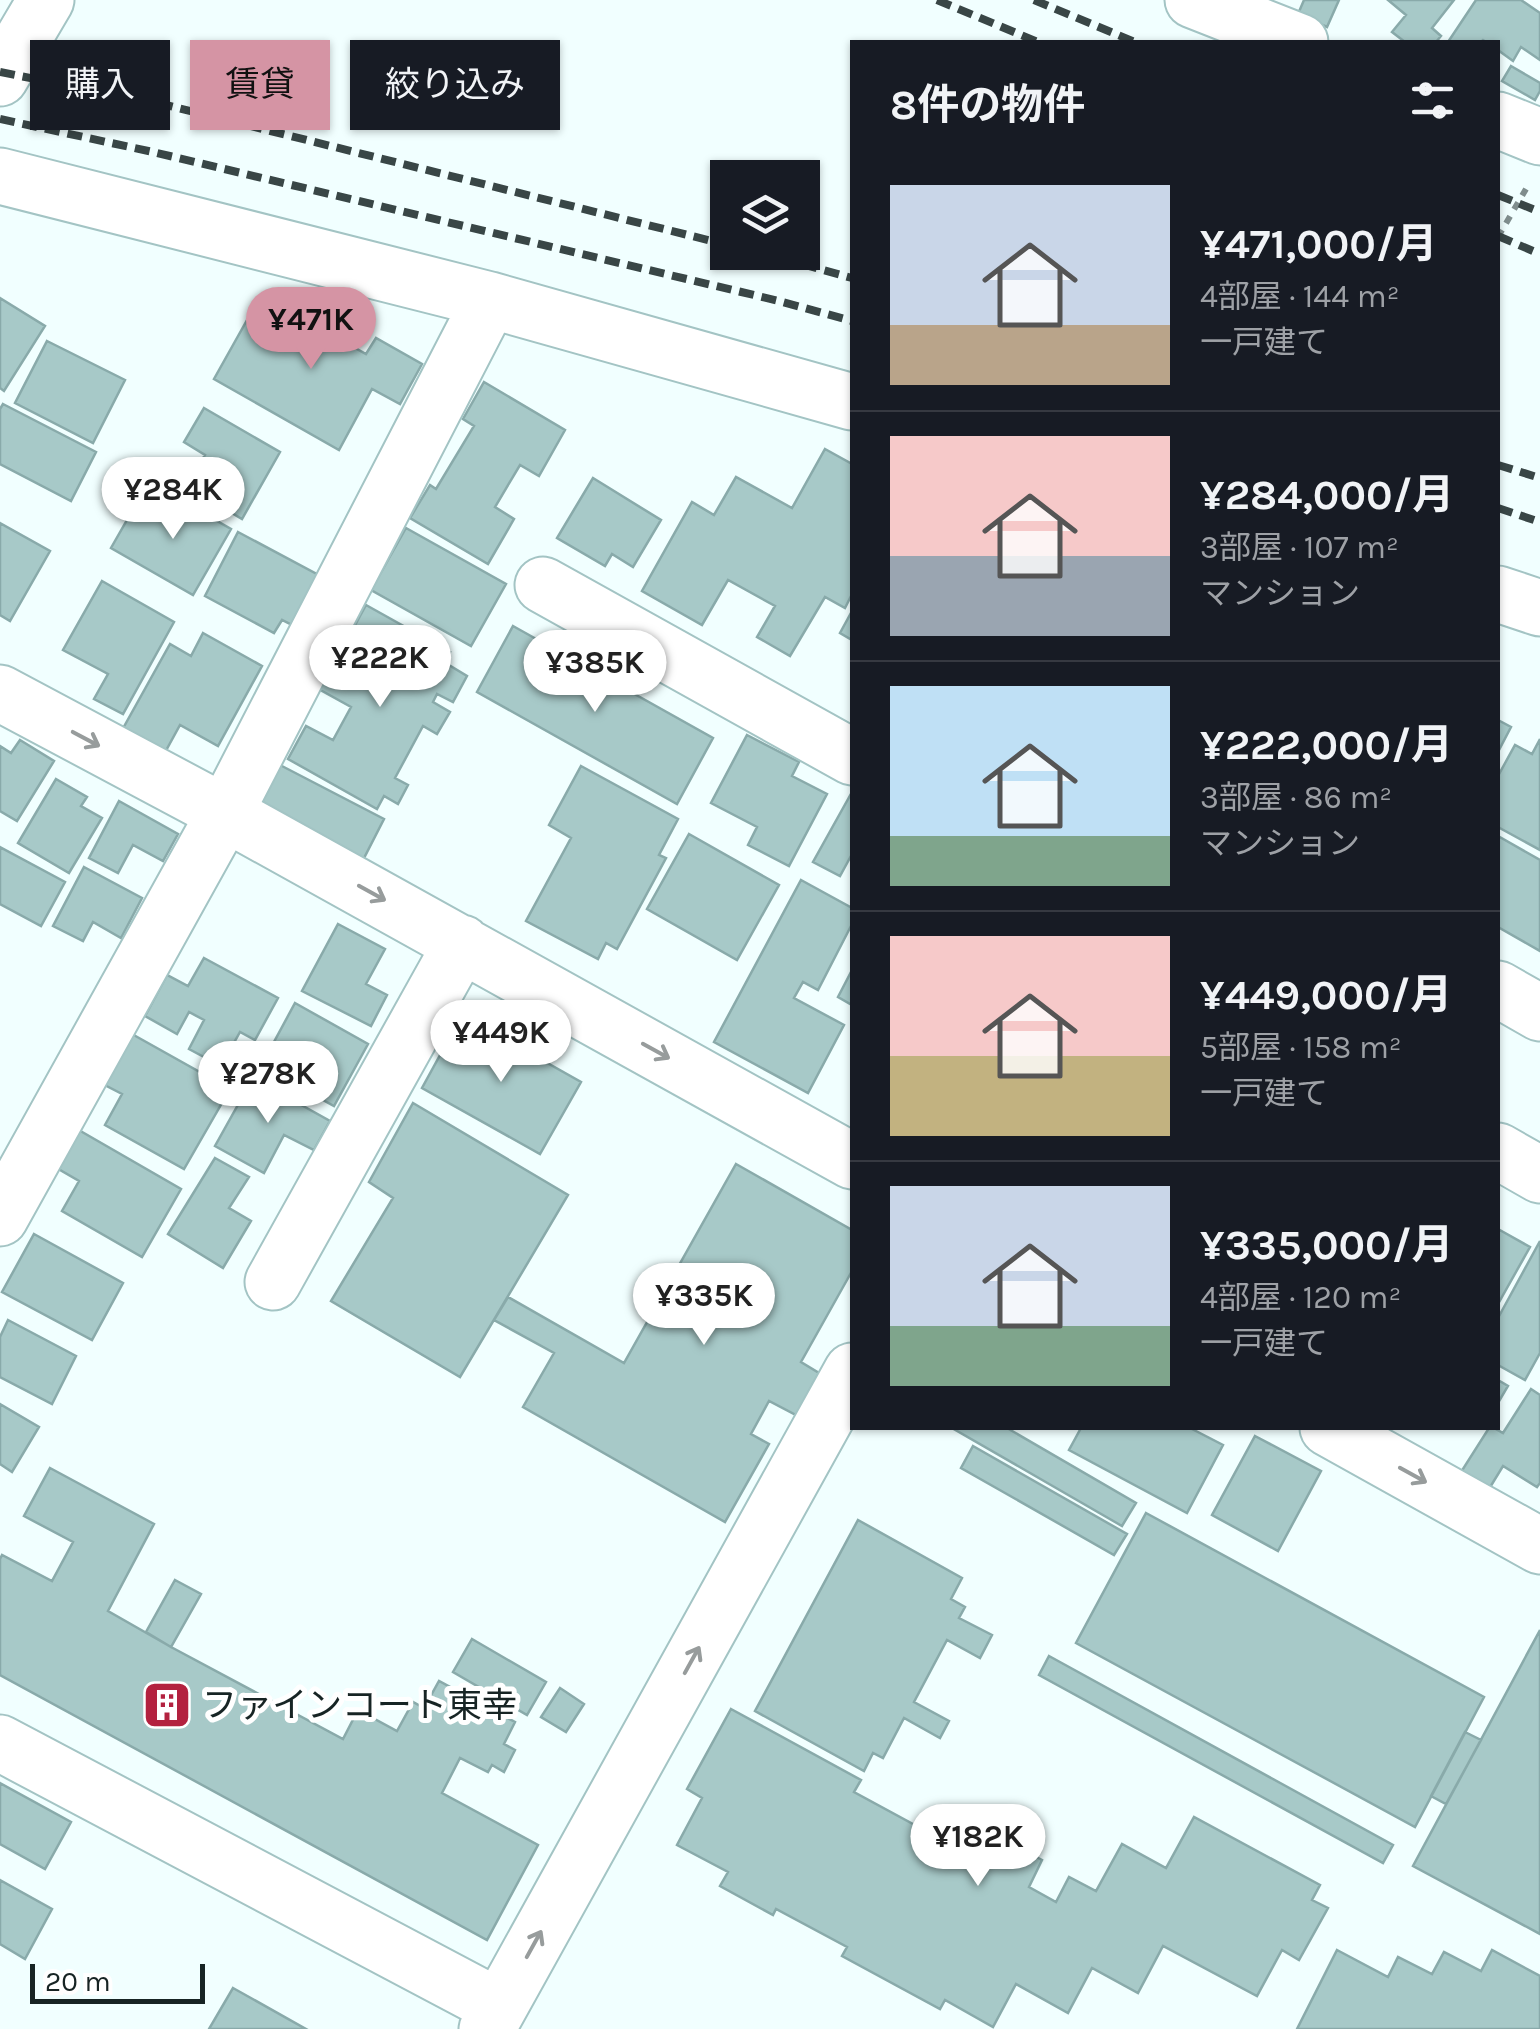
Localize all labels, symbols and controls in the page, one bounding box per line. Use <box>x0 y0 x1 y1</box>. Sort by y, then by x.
chip: 購入 <box>30 40 170 130</box>
chip: 賃貸 <box>190 40 330 130</box>
chip: 絞り込み <box>350 40 560 130</box>
icon: filters <box>1405 73 1460 128</box>
text: 8件の物件 <box>890 80 1085 130</box>
map controls <box>710 160 820 270</box>
button: layers <box>710 160 820 270</box>
text: ¥471,000/月 <box>1200 219 1438 269</box>
icon: home <box>970 225 1090 345</box>
text: 4部屋 · 144 m² <box>1200 278 1399 315</box>
pin: ¥471K <box>241 287 381 372</box>
text: ¥471K <box>268 301 354 338</box>
text: 一戸建て <box>1200 324 1328 361</box>
pin: ¥284K <box>103 457 243 542</box>
text: ¥284,000/月 <box>1200 470 1454 520</box>
text: ¥284K <box>124 471 222 508</box>
icon: home <box>970 476 1090 596</box>
text: 3部屋 · 107 m² <box>1200 529 1399 566</box>
text: マンション <box>1200 575 1360 612</box>
pin: ¥222K <box>310 625 450 710</box>
pin: ¥385K <box>525 630 665 715</box>
text: ¥222K <box>331 639 429 676</box>
text: ¥385K <box>546 644 644 681</box>
text: ¥222,000/月 <box>1200 720 1453 770</box>
icon: home <box>970 726 1090 846</box>
one-way arrow <box>71 730 101 749</box>
text: 3部屋 · 86 m² <box>1200 779 1392 816</box>
text: マンション <box>1200 825 1360 862</box>
one-way arrow <box>357 884 386 904</box>
text: ¥449,000/月 <box>1200 970 1452 1020</box>
icon: home <box>970 976 1090 1096</box>
pin: ¥449K <box>431 1000 571 1085</box>
text: ¥449K <box>452 1014 550 1051</box>
text: 5部屋 · 158 m² <box>1200 1029 1402 1066</box>
pin: ¥278K <box>198 1041 338 1126</box>
one-way arrow <box>641 1042 670 1062</box>
text: ¥278K <box>220 1055 316 1092</box>
text: 一戸建て <box>1200 1075 1328 1112</box>
text: ¥335,000/月 <box>1200 1220 1453 1270</box>
icon: home <box>970 1226 1090 1346</box>
pin: ¥335K <box>634 1263 774 1348</box>
text: ¥335K <box>655 1277 753 1314</box>
text: 4部屋 · 120 m² <box>1200 1279 1401 1316</box>
text: 一戸建て <box>1200 1325 1328 1362</box>
one-way arrow <box>1398 1466 1428 1486</box>
one-way arrow <box>682 1645 702 1675</box>
building icon: ファインコート東幸 <box>141 1679 193 1731</box>
place label: ファインコート東幸 <box>202 1685 517 1726</box>
pin: ¥182K <box>908 1804 1048 1889</box>
text: ¥182K <box>932 1818 1024 1855</box>
one-way arrow <box>524 1929 544 1959</box>
scale bar <box>30 1959 205 2004</box>
text: 20 m <box>45 1965 111 1998</box>

